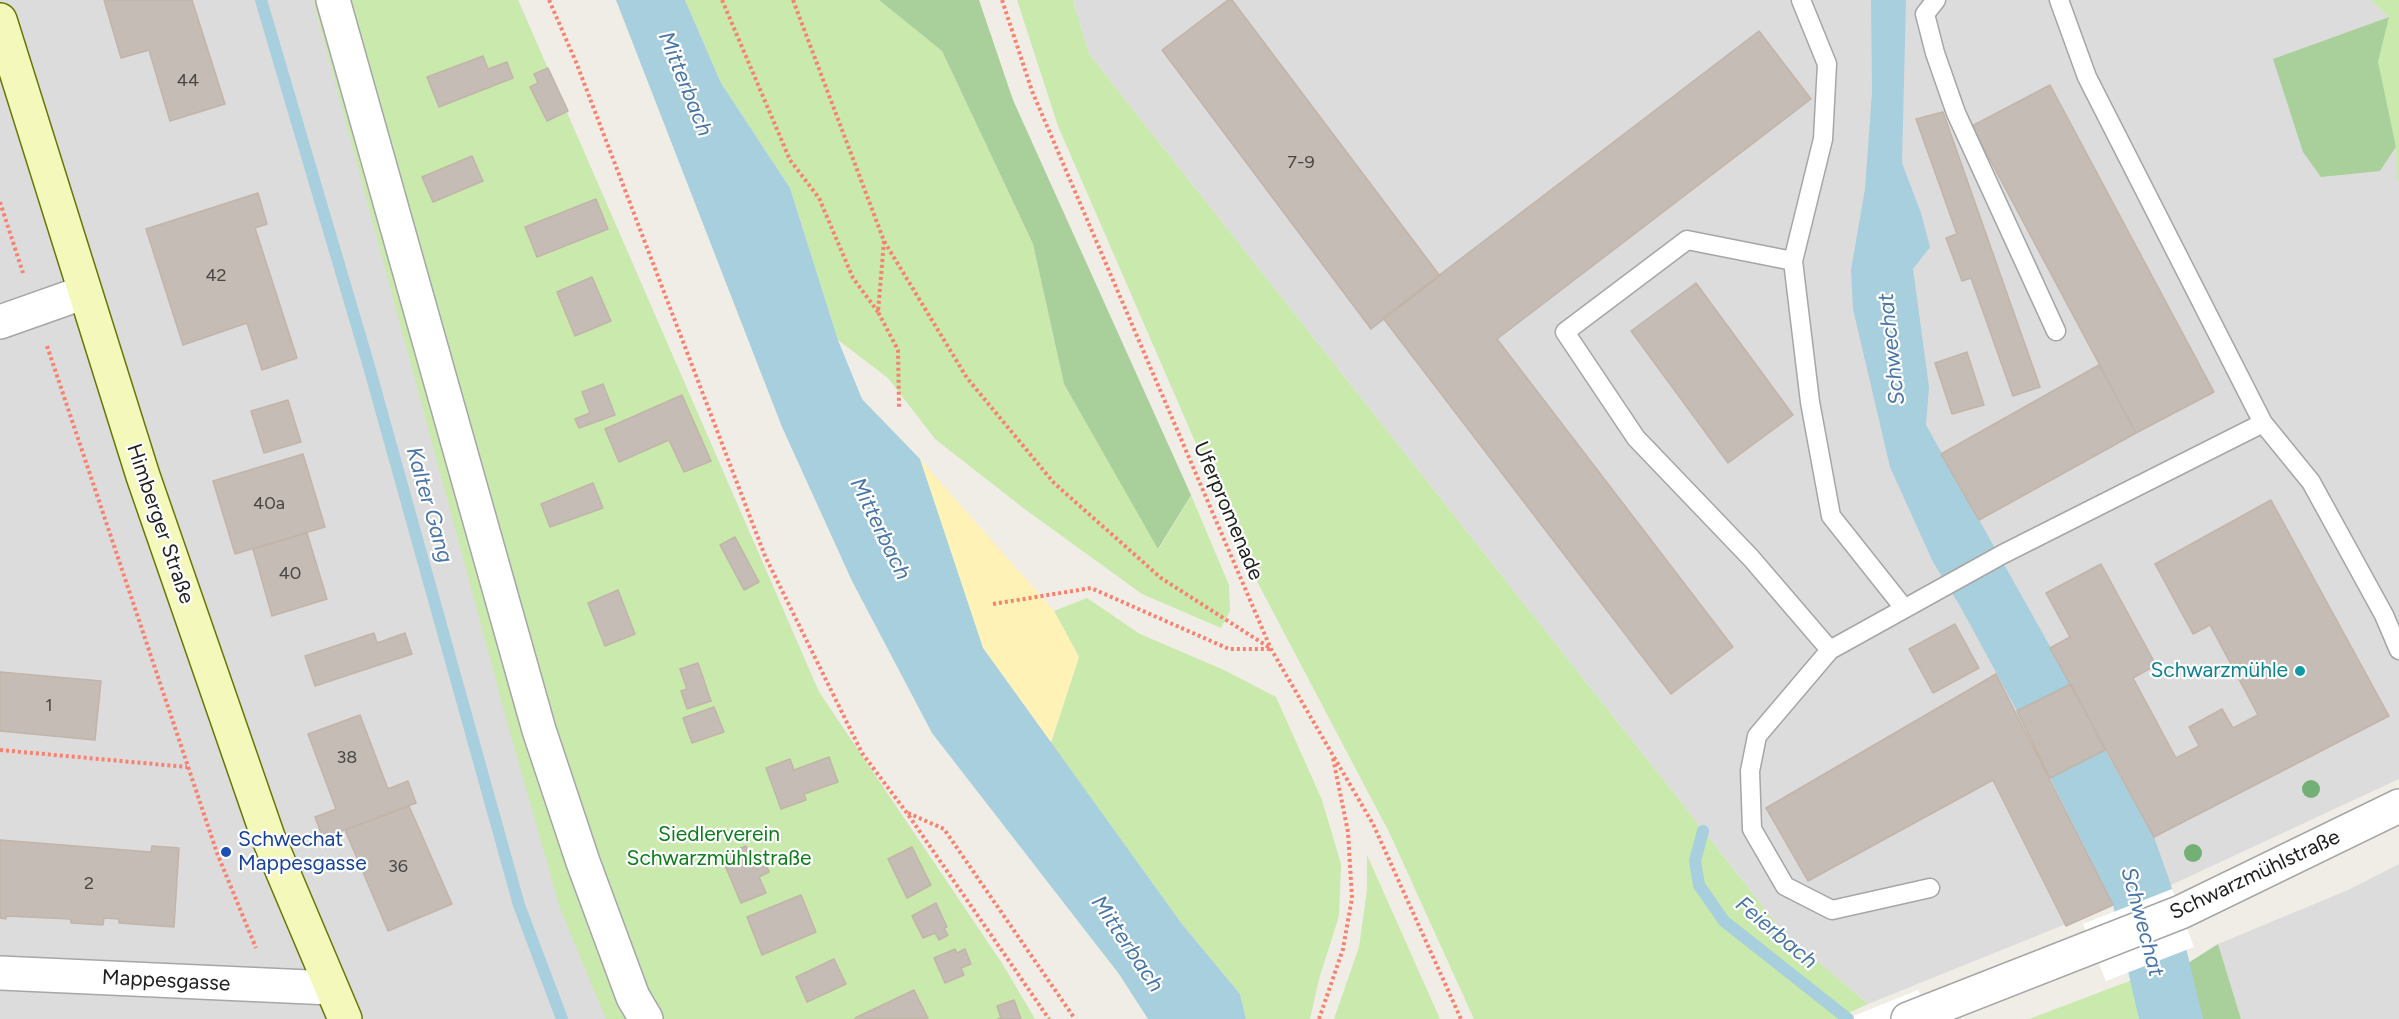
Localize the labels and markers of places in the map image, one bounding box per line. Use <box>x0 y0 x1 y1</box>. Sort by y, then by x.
place label: Schwarzmühle <box>2150 658 2288 684</box>
marker: Schwarzmühle <box>2293 664 2307 678</box>
place label: Schwechat Mappesgasse <box>238 827 367 877</box>
marker: Schwechat Mappesgasse <box>219 845 233 859</box>

